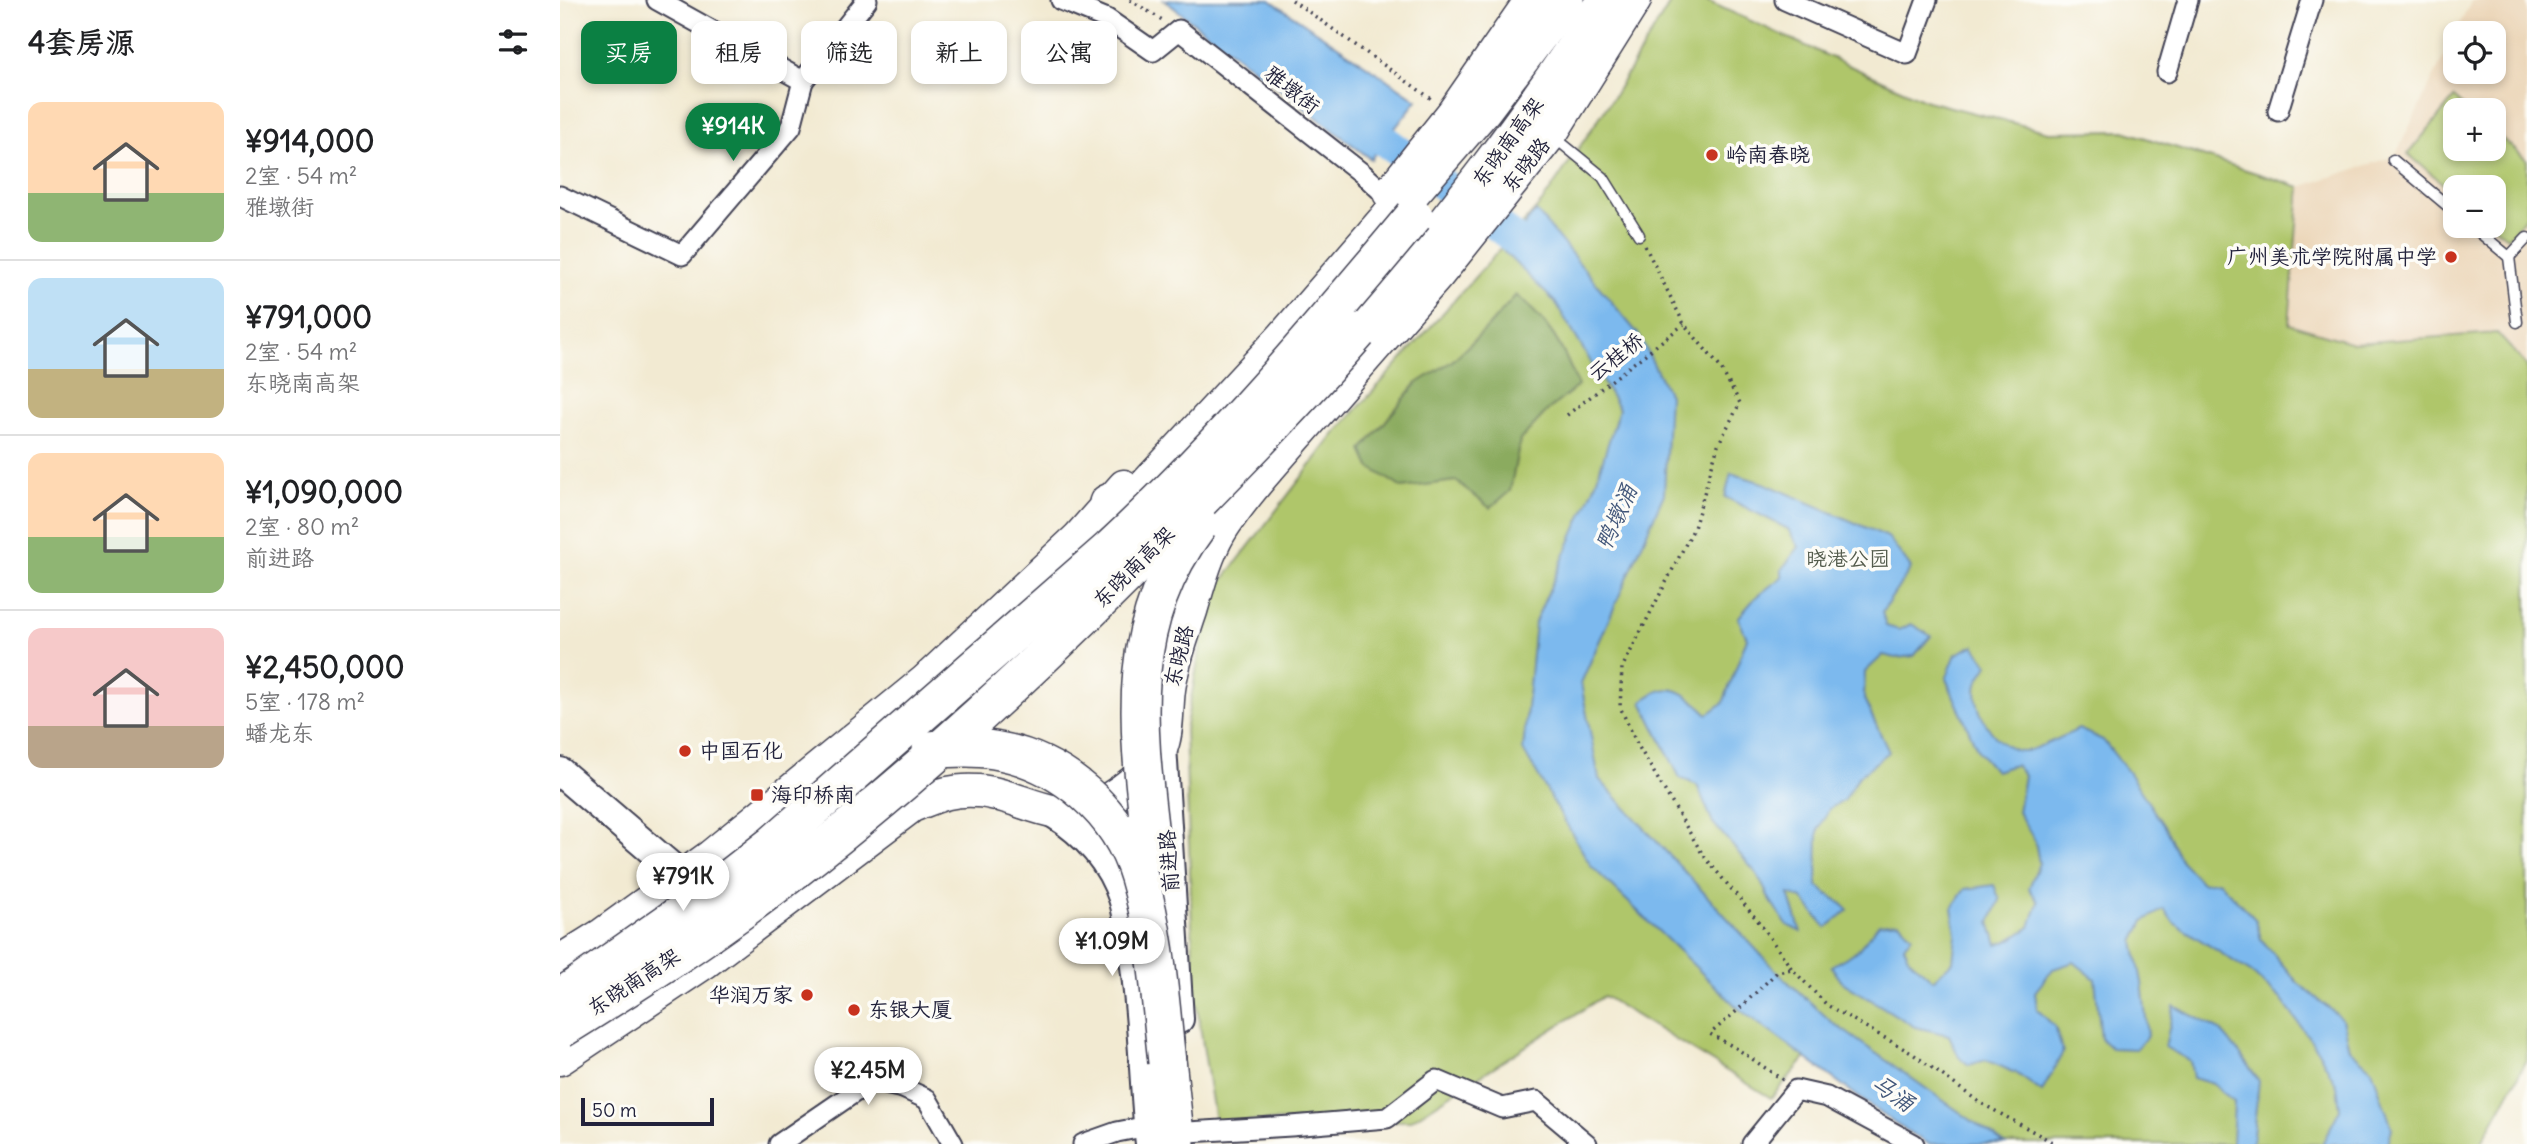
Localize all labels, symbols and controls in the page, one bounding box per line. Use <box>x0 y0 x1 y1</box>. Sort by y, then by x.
chip: 买房 <box>581 21 677 84</box>
chip: 租房 <box>691 21 787 84</box>
chip: 筛选 <box>801 21 897 84</box>
chip: 新上 <box>911 21 1007 84</box>
chip: 公寓 <box>1021 21 1117 84</box>
map controls <box>2443 21 2506 238</box>
button: locate <box>2443 21 2506 84</box>
text: 4套房源 <box>28 23 135 61</box>
icon: filters <box>494 23 532 61</box>
street label: 雅墩街 <box>1259 60 1325 120</box>
street label: 东晓南高架 <box>1466 91 1549 192</box>
button: + <box>2443 98 2506 161</box>
pin: ¥914K <box>684 104 782 163</box>
text: ¥914K <box>701 111 765 140</box>
text: ¥914,000 <box>245 122 375 160</box>
icon: home <box>84 130 168 214</box>
street label: 东晓路 <box>1495 132 1556 198</box>
place label: 岭南春晓 <box>1726 141 1810 168</box>
marker: 岭南春晓 <box>1704 147 1720 163</box>
text: 2室 · 54 m² <box>245 161 357 190</box>
button: − <box>2443 175 2506 238</box>
text: 雅墩街 <box>245 192 314 221</box>
place label: 广州美术学院附属中学 <box>2227 243 2437 270</box>
marker: 广州美术学院附属中学 <box>2443 249 2459 265</box>
text: ¥791,000 <box>245 298 372 336</box>
icon: home <box>84 306 168 390</box>
street label: 云桂桥 <box>1583 327 1649 387</box>
text: 2室 · 54 m² <box>245 337 357 366</box>
text: 东晓南高架 <box>245 368 360 397</box>
text: ¥1,090,000 <box>245 473 403 511</box>
water label: 鸭墩涌 <box>1588 478 1643 554</box>
icon: home <box>84 481 168 565</box>
text: 2室 · 80 m² <box>245 512 359 541</box>
street label: 东晓南高架 <box>1087 520 1180 613</box>
text: 前进路 <box>245 543 314 572</box>
park label: 晓港公园 <box>1806 545 1890 572</box>
street label: 东晓路 <box>1158 622 1199 690</box>
text: ¥2,450,000 <box>245 648 405 686</box>
icon: home <box>84 656 168 740</box>
text: 5室 · 178 m² <box>245 687 365 716</box>
text: 蟠龙东 <box>245 718 314 747</box>
place label: 中国石化 <box>699 737 783 764</box>
marker: 中国石化 <box>677 743 693 759</box>
place label: 海印桥南 <box>771 781 855 808</box>
marker: 海印桥南 <box>749 787 765 803</box>
street label: 前进路 <box>1153 829 1184 893</box>
pin: ¥791K <box>634 853 732 913</box>
text: ¥791K <box>652 861 714 890</box>
pin: ¥1.09M <box>1055 918 1169 978</box>
text: ¥1.09M <box>1075 926 1149 955</box>
street label: 东晓南高架 <box>582 942 685 1021</box>
place label: 华润万家 <box>709 981 793 1008</box>
marker: 华润万家 <box>799 987 815 1003</box>
place label: 东银大厦 <box>868 996 952 1023</box>
marker: 东银大厦 <box>846 1002 862 1018</box>
pin: ¥2.45M <box>811 1048 925 1107</box>
text: ¥2.45M <box>830 1055 906 1084</box>
water label: 马涌 <box>1866 1068 1921 1118</box>
scale bar <box>581 1095 714 1127</box>
text: 50 m <box>592 1098 637 1122</box>

